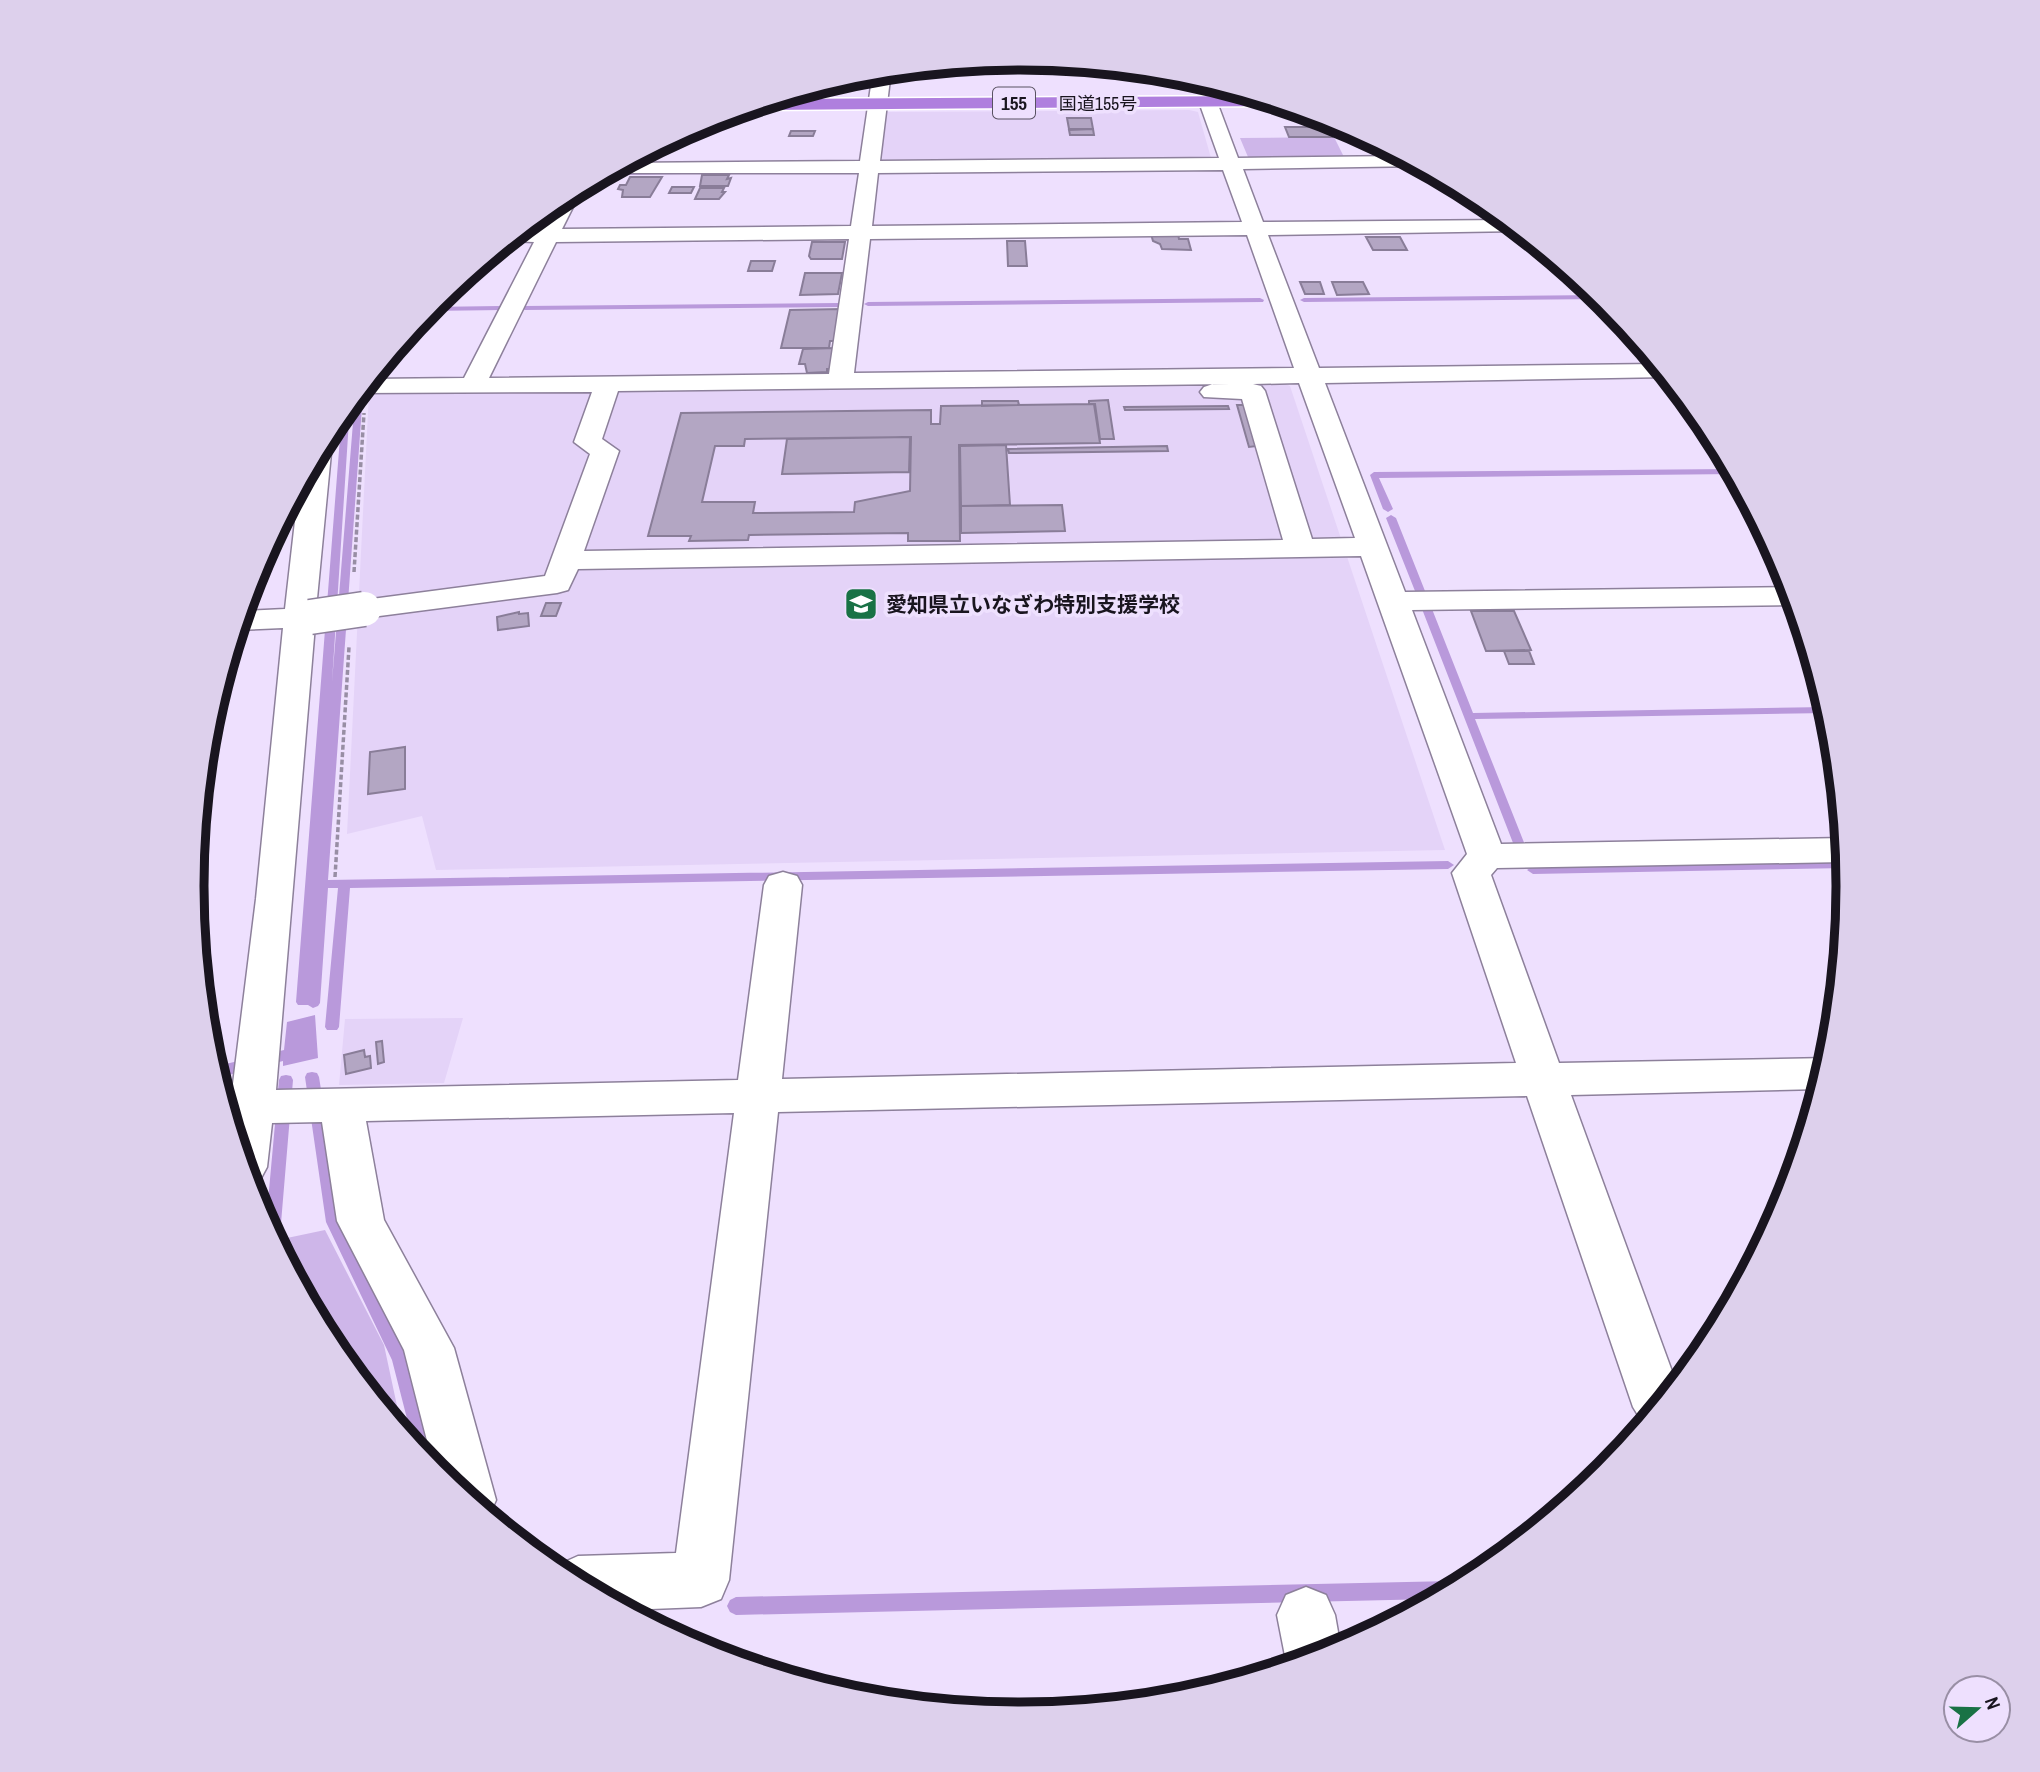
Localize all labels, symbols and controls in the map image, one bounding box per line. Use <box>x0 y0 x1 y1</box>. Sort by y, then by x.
road number: 155 <box>993 88 1035 118</box>
street label: 国道155号 <box>1059 91 1137 116</box>
school or university icon: 愛知県立いなざわ特別支援学校 <box>842 585 880 623</box>
place label: 愛知県立いなざわ特別支援学校 <box>886 590 1180 619</box>
north arrow <box>1942 1674 2012 1744</box>
text: N <box>1979 1693 2007 1713</box>

